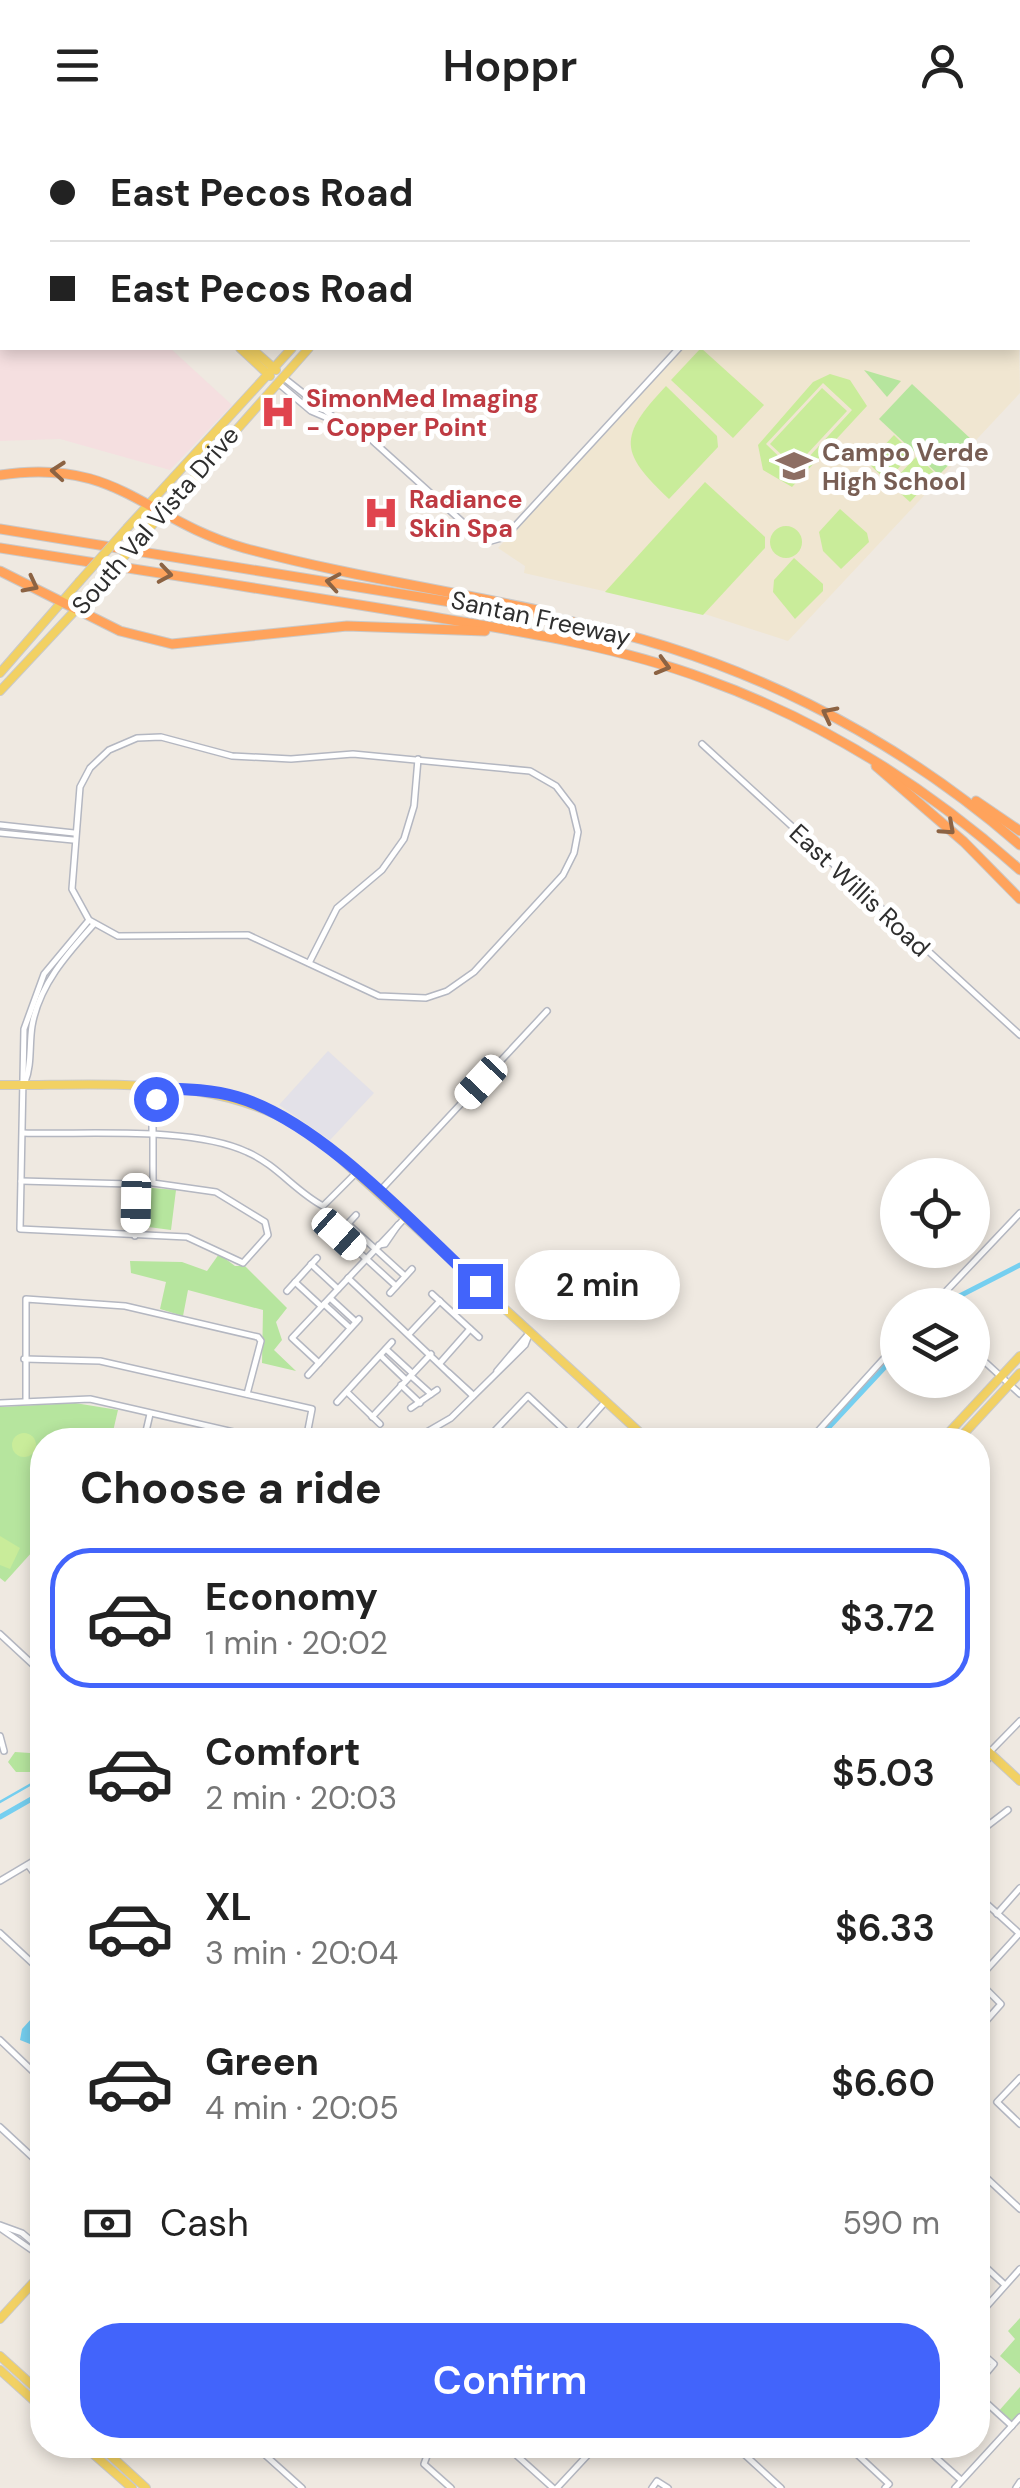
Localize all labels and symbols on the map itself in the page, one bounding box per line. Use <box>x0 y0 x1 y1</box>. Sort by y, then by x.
place label: SimonMed Imaging - Copper Point <box>306 382 539 444</box>
hospital icon: SimonMed Imaging - Copper Point <box>259 393 297 431</box>
street label: South Val Vista Drive <box>64 419 246 622</box>
place label: Campo Verde High School <box>822 436 989 498</box>
school or university icon: Campo Verde High School <box>775 447 813 485</box>
one-way arrow <box>50 461 66 483</box>
place label: Radiance Skin Spa <box>409 483 522 545</box>
hospital icon: Radiance Skin Spa <box>362 494 400 532</box>
one-way arrow <box>157 563 174 584</box>
one-way arrow <box>325 572 342 593</box>
one-way arrow <box>21 573 39 592</box>
street label: Santan Freeway <box>448 583 634 654</box>
one-way arrow <box>654 654 671 675</box>
one-way arrow <box>822 707 840 726</box>
one-way arrow <box>936 816 955 834</box>
street label: East Willis Road <box>782 817 937 964</box>
car <box>450 1050 512 1114</box>
route start <box>134 1077 179 1122</box>
car <box>120 1173 152 1233</box>
car <box>307 1203 371 1265</box>
callout: 2 min <box>515 1251 680 1321</box>
route end <box>458 1264 503 1309</box>

